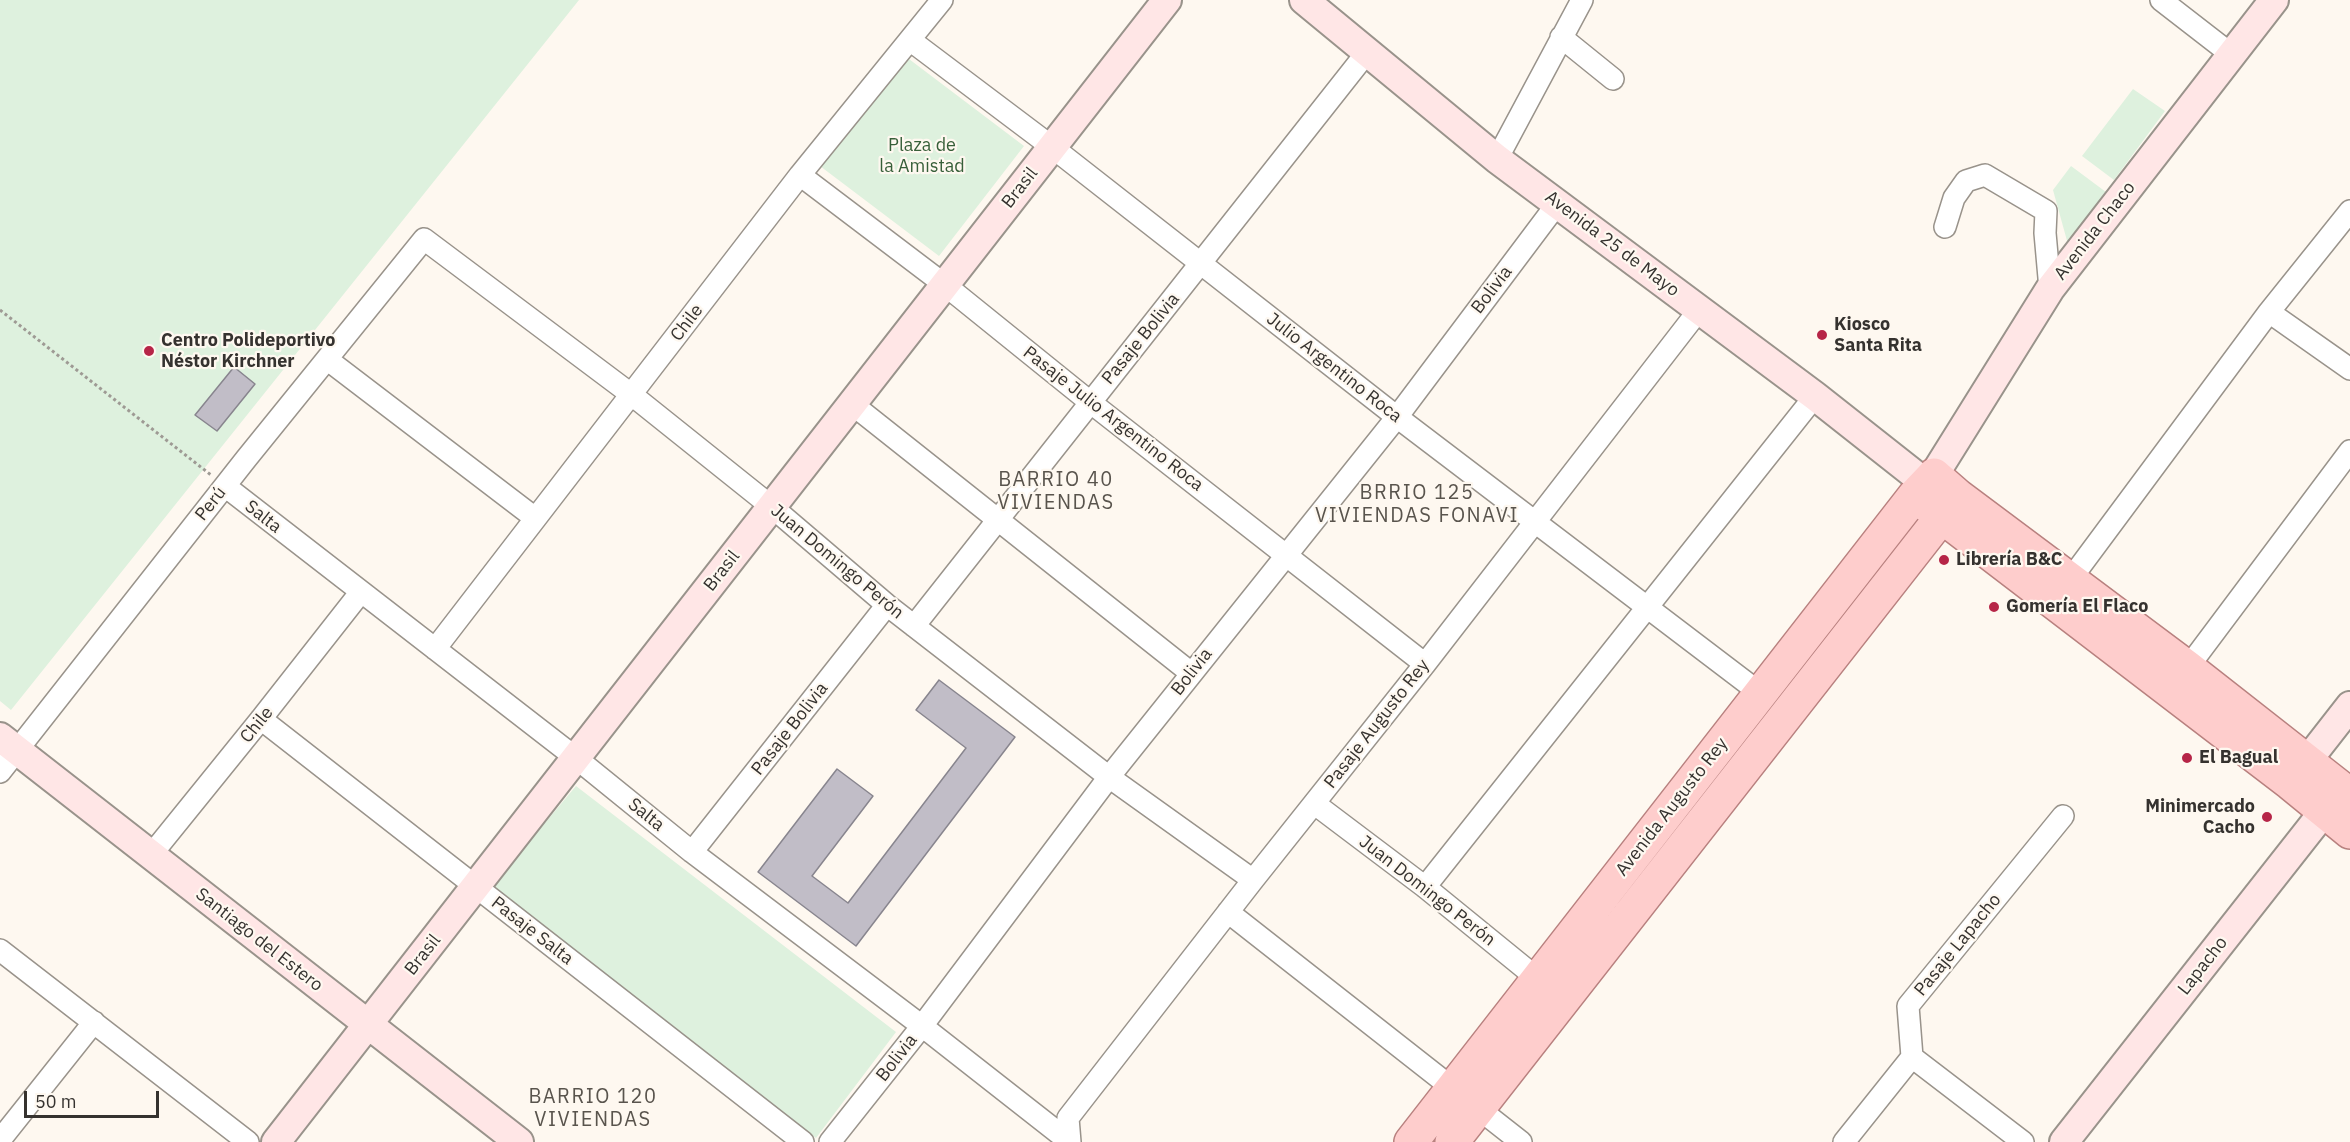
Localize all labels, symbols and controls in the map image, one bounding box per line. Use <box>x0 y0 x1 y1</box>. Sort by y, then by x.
park label: Plaza de la Amistad <box>879 135 965 178</box>
street label: Brasil <box>997 163 1043 213</box>
street label: Avenida Chaco <box>2050 178 2140 284</box>
street label: Avenida 25 de Mayo <box>1541 187 1683 301</box>
street label: Bolivia <box>1467 262 1517 318</box>
street label: Pasaje Bolivia <box>1098 289 1184 389</box>
street label: Chile <box>666 300 708 346</box>
street label: Julio Argentino Roca <box>1262 308 1406 428</box>
place label: Kiosco Santa Rita <box>1834 314 1922 356</box>
marker: Kiosco Santa Rita <box>1815 328 1829 342</box>
place label: Centro Polideportivo Néstor Kirchner <box>161 330 335 372</box>
street label: Pasaje Julio Argentino Roca <box>1018 342 1208 496</box>
marker: Centro Polideportivo Néstor Kirchner <box>142 344 156 358</box>
district label: BARRIO 40 VIVIENDAS <box>997 468 1115 515</box>
district label: BRRIO 125 VIVIENDAS FONAVI <box>1315 481 1519 528</box>
street label: Perú <box>191 483 231 525</box>
street label: Salta <box>240 496 286 538</box>
street label: Juan Domingo Perón <box>766 500 908 624</box>
street label: Brasil <box>699 546 745 596</box>
place label: Librería B&C <box>1956 549 2063 571</box>
marker: Librería B&C <box>1937 553 1951 567</box>
place label: Gomería El Flaco <box>2006 596 2148 618</box>
marker: Gomería El Flaco <box>1987 600 2001 614</box>
street label: Bolivia <box>1167 644 1217 700</box>
street label: Pasaje Augusto Rey <box>1320 655 1434 793</box>
street label: Pasaje Bolivia <box>747 678 833 780</box>
street label: Chile <box>236 702 278 748</box>
street label: Avenida Augusto Rey <box>1611 734 1733 880</box>
place label: El Bagual <box>2199 747 2278 769</box>
marker: El Bagual <box>2180 751 2194 765</box>
street label: Salta <box>623 794 669 836</box>
place label: Minimercado Cacho <box>2145 796 2255 838</box>
marker: Minimercado Cacho <box>2260 810 2274 824</box>
street label: Juan Domingo Perón <box>1355 831 1499 951</box>
street label: Santiago del Estero <box>191 884 327 996</box>
street label: Pasaje Lapacho <box>1910 889 2006 1001</box>
street label: Pasaje Salta <box>487 892 577 970</box>
street label: Brasil <box>400 930 446 980</box>
street label: Lapacho <box>2174 933 2232 999</box>
street label: Bolivia <box>872 1030 922 1086</box>
scale bar <box>27 1079 162 1117</box>
district label: BARRIO 120 VIVIENDAS <box>528 1085 658 1132</box>
text: 50 m <box>35 1090 77 1113</box>

